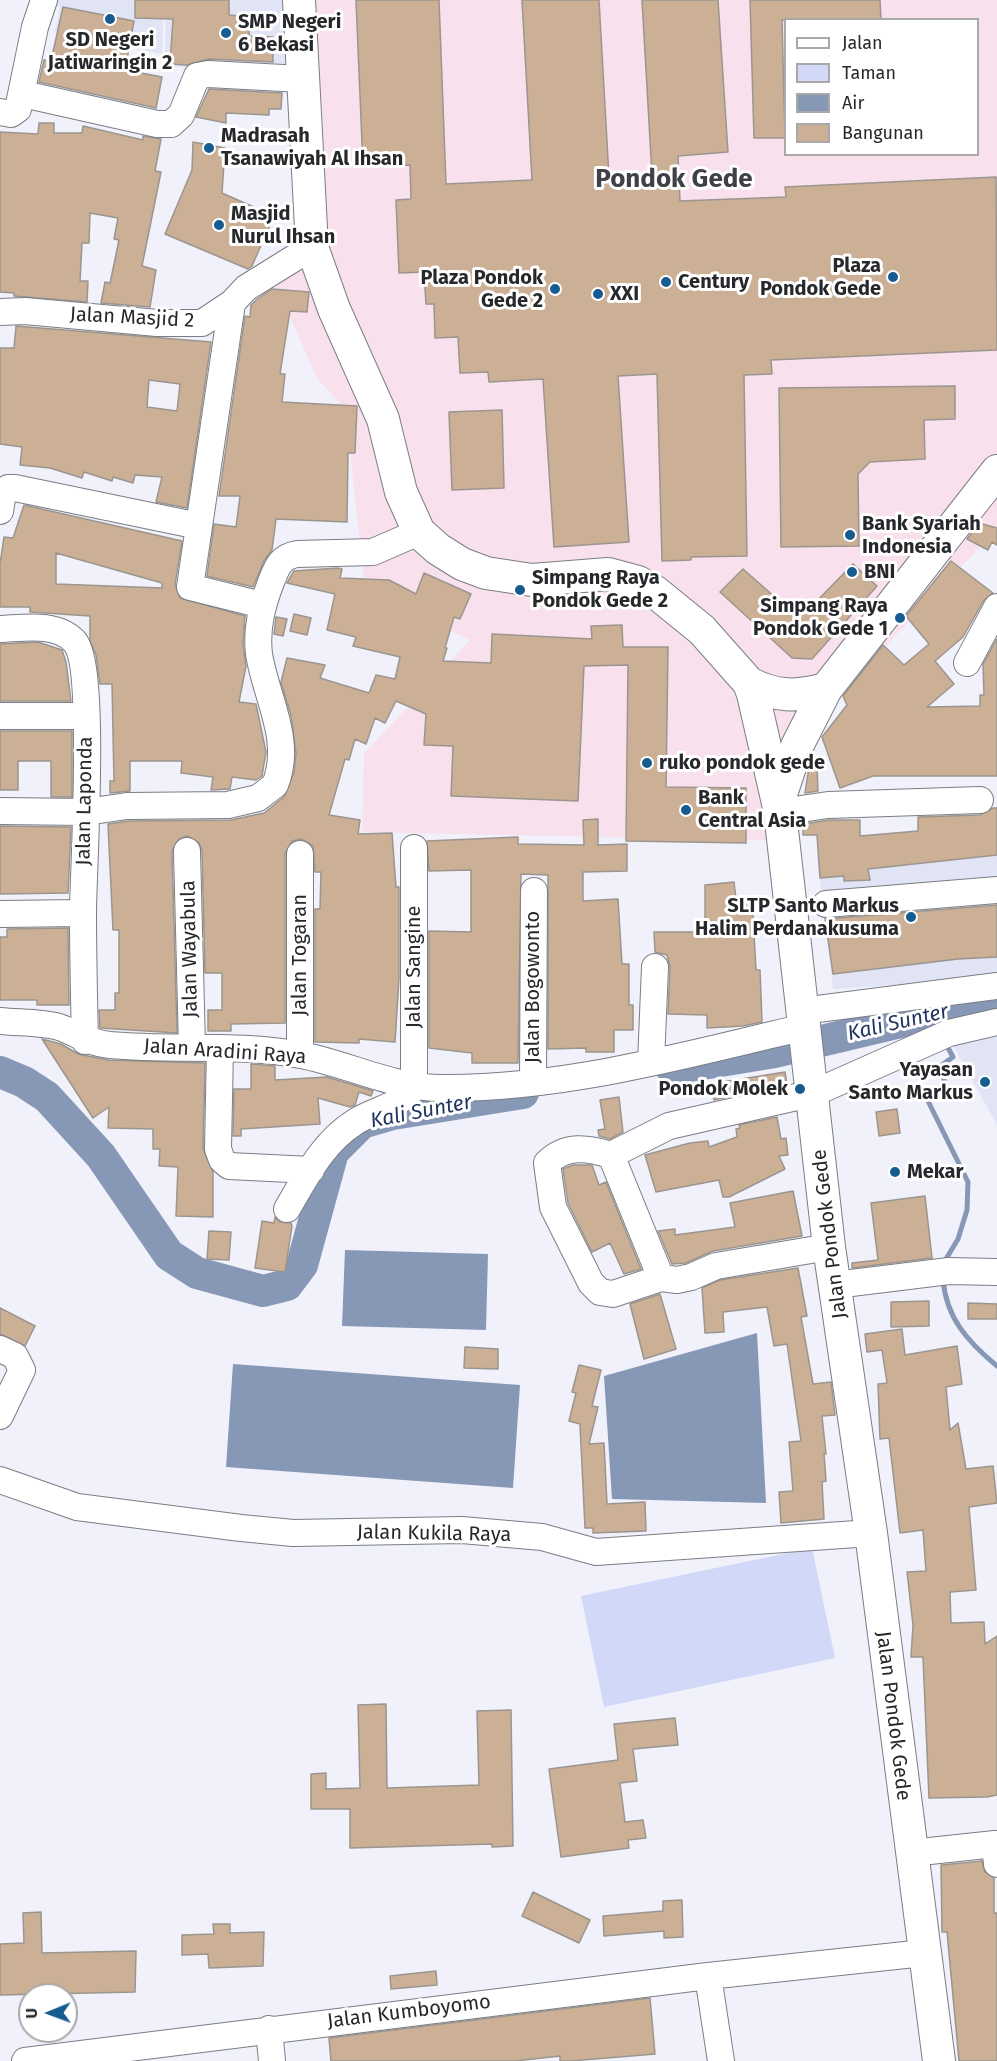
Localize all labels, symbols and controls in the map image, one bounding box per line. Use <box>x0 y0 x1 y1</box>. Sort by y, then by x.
place label: SMP Negeri 6 Bekasi <box>238 10 341 57</box>
marker: SD Negeri Jatiwaringin 2 <box>103 12 117 26</box>
legend <box>784 18 979 156</box>
marker: SMP Negeri 6 Bekasi <box>219 26 233 40</box>
place label: SD Negeri Jatiwaringin 2 <box>48 28 172 75</box>
text: Jalan <box>842 32 883 54</box>
text: Taman <box>842 62 896 84</box>
text: Air <box>842 92 864 114</box>
text: Bangunan <box>842 122 924 144</box>
place label: Madrasah Tsanawiyah Al Ihsan <box>221 124 403 171</box>
marker: Madrasah Tsanawiyah Al Ihsan <box>202 141 216 155</box>
district label: Pondok Gede <box>595 164 753 196</box>
place label: Masjid Nurul Ihsan <box>231 202 335 249</box>
marker: Masjid Nurul Ihsan <box>212 218 226 232</box>
place label: Plaza Pondok Gede <box>760 254 881 301</box>
place label: Plaza Pondok Gede 2 <box>420 266 543 313</box>
place label: Century <box>678 270 749 294</box>
marker: Plaza Pondok Gede <box>886 270 900 284</box>
marker: Century <box>659 275 673 289</box>
marker: Plaza Pondok Gede 2 <box>548 282 562 296</box>
place label: XXI <box>610 282 639 306</box>
marker: XXI <box>591 287 605 301</box>
street label: Jalan Masjid 2 <box>69 303 195 333</box>
place label: Bank Syariah Indonesia <box>862 512 981 559</box>
marker: Bank Syariah Indonesia <box>843 528 857 542</box>
place label: BNI <box>864 560 895 584</box>
marker: BNI <box>845 565 859 579</box>
place label: Simpang Raya Pondok Gede 2 <box>532 566 668 613</box>
marker: Simpang Raya Pondok Gede 2 <box>513 583 527 597</box>
place label: Simpang Raya Pondok Gede 1 <box>753 594 888 641</box>
marker: Simpang Raya Pondok Gede 1 <box>893 611 907 625</box>
street label: Jalan Laponda <box>72 736 98 866</box>
place label: ruko pondok gede <box>659 751 825 775</box>
marker: ruko pondok gede <box>640 756 654 770</box>
place label: Bank Central Asia <box>698 786 806 833</box>
marker: Bank Central Asia <box>679 803 693 817</box>
street label: Jalan Wayabula <box>177 880 203 1018</box>
street label: Jalan Togaran <box>288 894 312 1016</box>
place label: SLTP Santo Markus Halim Perdanakusuma <box>695 894 899 941</box>
street label: Jalan Sangine <box>402 906 426 1028</box>
marker: SLTP Santo Markus Halim Perdanakusuma <box>904 910 918 924</box>
street label: Jalan Bogowonto <box>521 911 545 1063</box>
water label: Kali Sunter <box>845 999 951 1047</box>
street label: Jalan Aradini Raya <box>143 1034 307 1070</box>
place label: Yayasan Santo Markus <box>849 1058 973 1105</box>
marker: Yayasan Santo Markus <box>978 1075 992 1089</box>
place label: Pondok Molek <box>659 1077 788 1101</box>
marker: Pondok Molek <box>793 1082 807 1096</box>
water label: Kali Sunter <box>368 1090 474 1134</box>
street label: Jalan Pondok Gede <box>808 1148 852 1320</box>
place label: Mekar <box>907 1160 963 1184</box>
marker: Mekar <box>888 1165 902 1179</box>
street label: Jalan Kukila Raya <box>357 1521 511 1547</box>
street label: Jalan Pondok Gede <box>871 1630 915 1802</box>
north arrow <box>18 1983 78 2043</box>
street label: Jalan Kumboyomo <box>326 1990 492 2034</box>
text: U <box>22 2008 41 2019</box>

